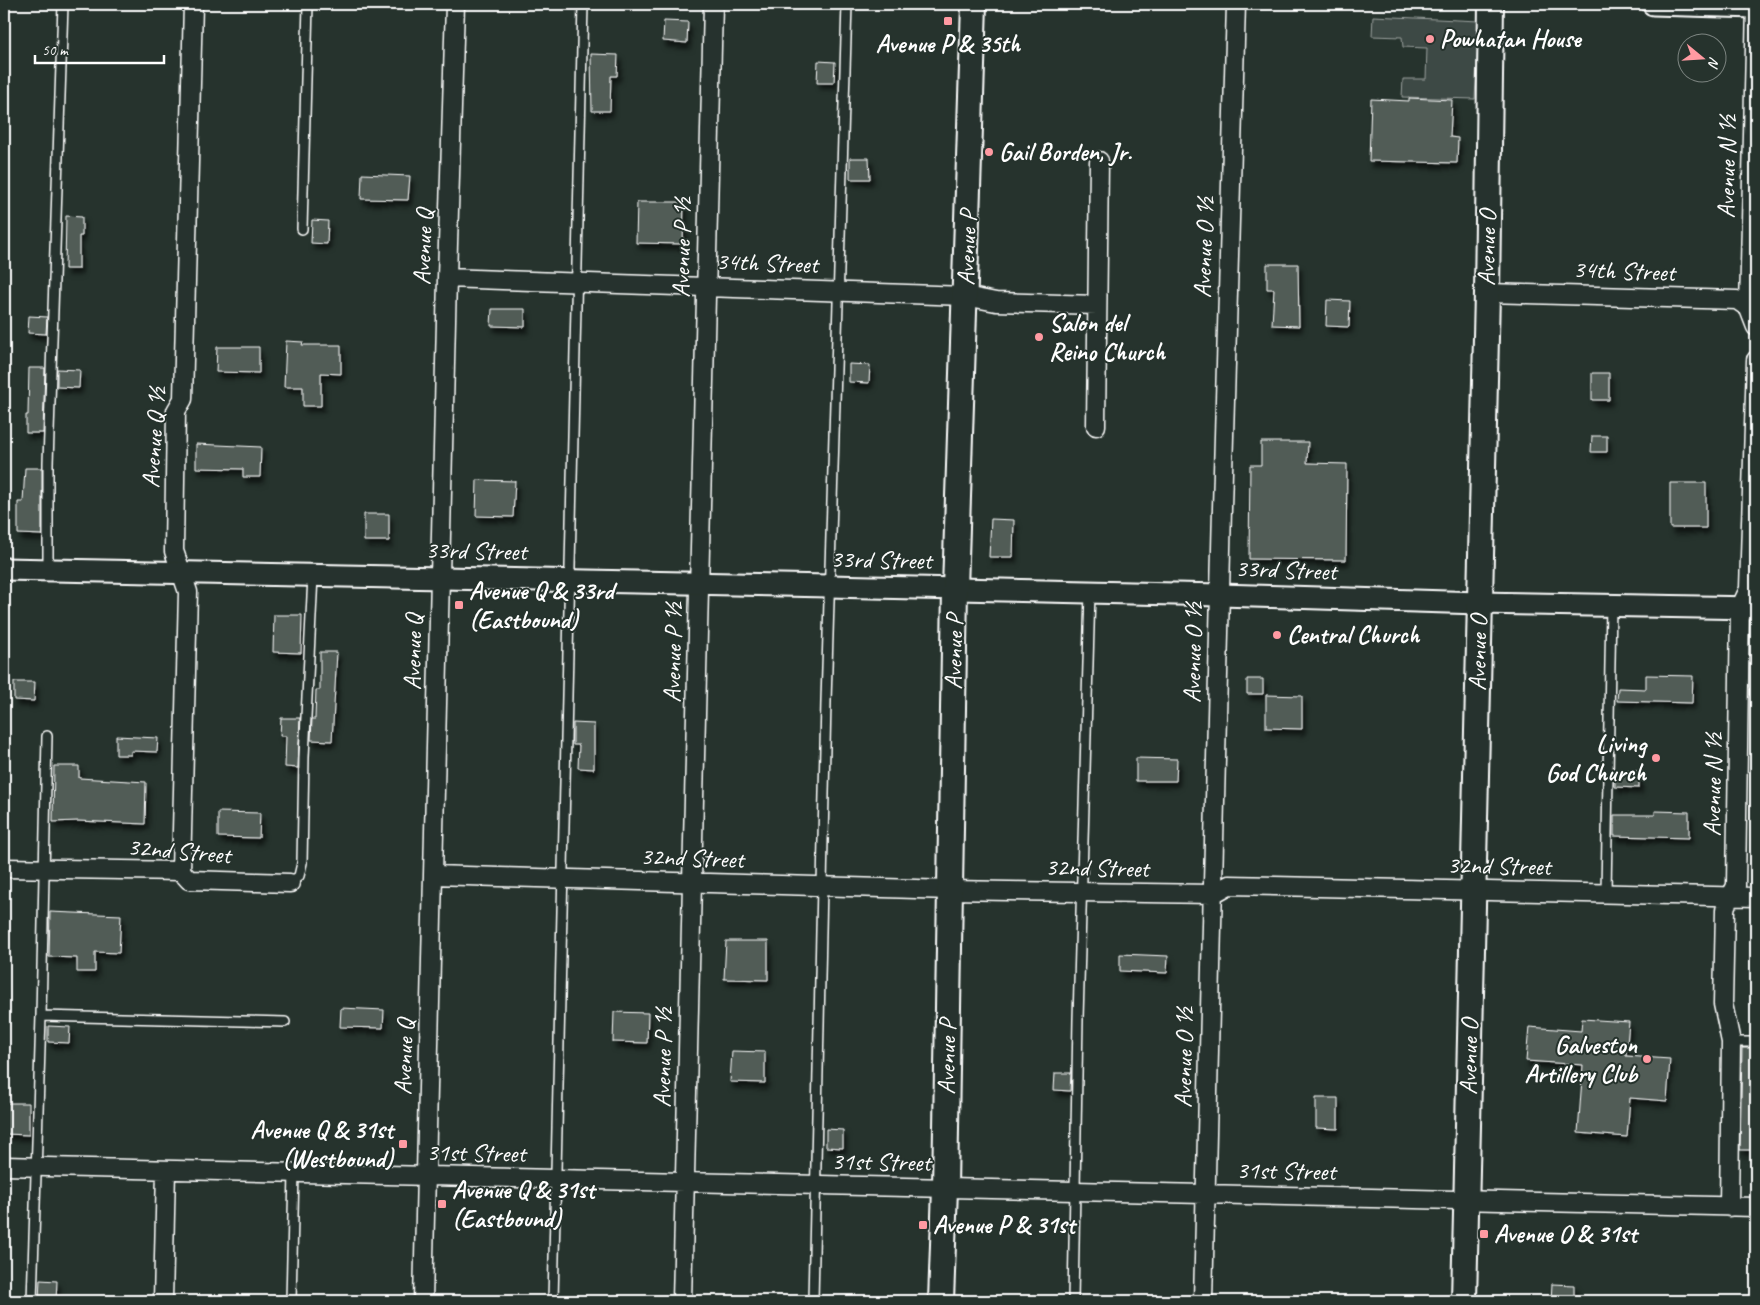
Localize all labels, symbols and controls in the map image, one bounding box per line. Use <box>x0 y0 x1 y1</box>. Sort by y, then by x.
marker: Avenue P & 35th <box>942 15 954 27</box>
place label: Powhatan House <box>1440 23 1582 55</box>
place label: Avenue P & 35th <box>876 28 1022 60</box>
scale bar <box>35 32 164 64</box>
north arrow <box>1678 32 1728 82</box>
marker: Powhatan House <box>1424 33 1436 45</box>
text: 50 m <box>42 41 69 60</box>
text: N <box>1704 55 1723 71</box>
street label: Avenue N ½ <box>1710 112 1744 219</box>
place label: Gail Borden, Jr. <box>999 136 1133 168</box>
marker: Gail Borden, Jr. <box>983 146 995 158</box>
street label: Avenue O ½ <box>1186 194 1222 299</box>
street label: Avenue P ½ <box>665 195 699 298</box>
street label: Avenue Q <box>406 206 440 286</box>
street label: Avenue P <box>950 207 984 286</box>
street label: Avenue O <box>1470 207 1504 286</box>
street label: 34th Street <box>715 245 821 281</box>
street label: 34th Street <box>1572 253 1678 289</box>
place label: Salon del Reino Church <box>1049 307 1166 368</box>
marker: Salon del Reino Church <box>1033 331 1045 343</box>
street label: Avenue Q ½ <box>134 384 174 489</box>
street label: 33rd Street <box>425 534 530 568</box>
street label: 33rd Street <box>830 543 935 577</box>
street label: 33rd Street <box>1235 552 1340 588</box>
place label: Avenue Q & 33rd (Eastbound) <box>469 575 618 636</box>
marker: Avenue Q & 33rd (Eastbound) <box>453 599 465 611</box>
street label: Avenue P ½ <box>656 600 690 703</box>
street label: Avenue O ½ <box>1176 600 1210 703</box>
street label: Avenue Q <box>396 611 430 690</box>
street label: Avenue P <box>937 611 971 690</box>
street label: Avenue O <box>1461 612 1495 691</box>
place label: Central Church <box>1287 619 1421 651</box>
marker: Central Church <box>1271 629 1283 641</box>
place label: Living God Church <box>1546 728 1648 789</box>
street label: Avenue N ½ <box>1696 730 1730 837</box>
marker: Living God Church <box>1650 752 1662 764</box>
street label: 32nd Street <box>126 831 235 872</box>
street label: 32nd Street <box>640 840 747 876</box>
street label: 32nd Street <box>1447 849 1554 883</box>
street label: 32nd Street <box>1045 851 1152 885</box>
street label: Avenue P ½ <box>646 1005 680 1108</box>
street label: Avenue O ½ <box>1167 1005 1201 1108</box>
street label: Avenue Q <box>387 1016 421 1096</box>
street label: Avenue P <box>930 1016 964 1095</box>
street label: Avenue O <box>1452 1016 1486 1095</box>
place label: Galveston Artillery Club <box>1525 1029 1639 1090</box>
marker: Galveston Artillery Club <box>1641 1053 1653 1065</box>
place label: Avenue Q & 31st (Westbound) <box>251 1114 396 1175</box>
street label: 31st Street <box>426 1136 529 1170</box>
marker: Avenue Q & 31st (Westbound) <box>397 1138 409 1150</box>
street label: 31st Street <box>831 1145 934 1179</box>
street label: 31st Street <box>1236 1154 1339 1188</box>
place label: Avenue Q & 31st (Eastbound) <box>452 1174 597 1235</box>
marker: Avenue Q & 31st (Eastbound) <box>436 1198 448 1210</box>
place label: Avenue P & 31st <box>933 1209 1078 1241</box>
place label: Avenue O & 31st <box>1494 1218 1639 1250</box>
marker: Avenue P & 31st <box>917 1219 929 1231</box>
marker: Avenue O & 31st <box>1478 1228 1490 1240</box>

